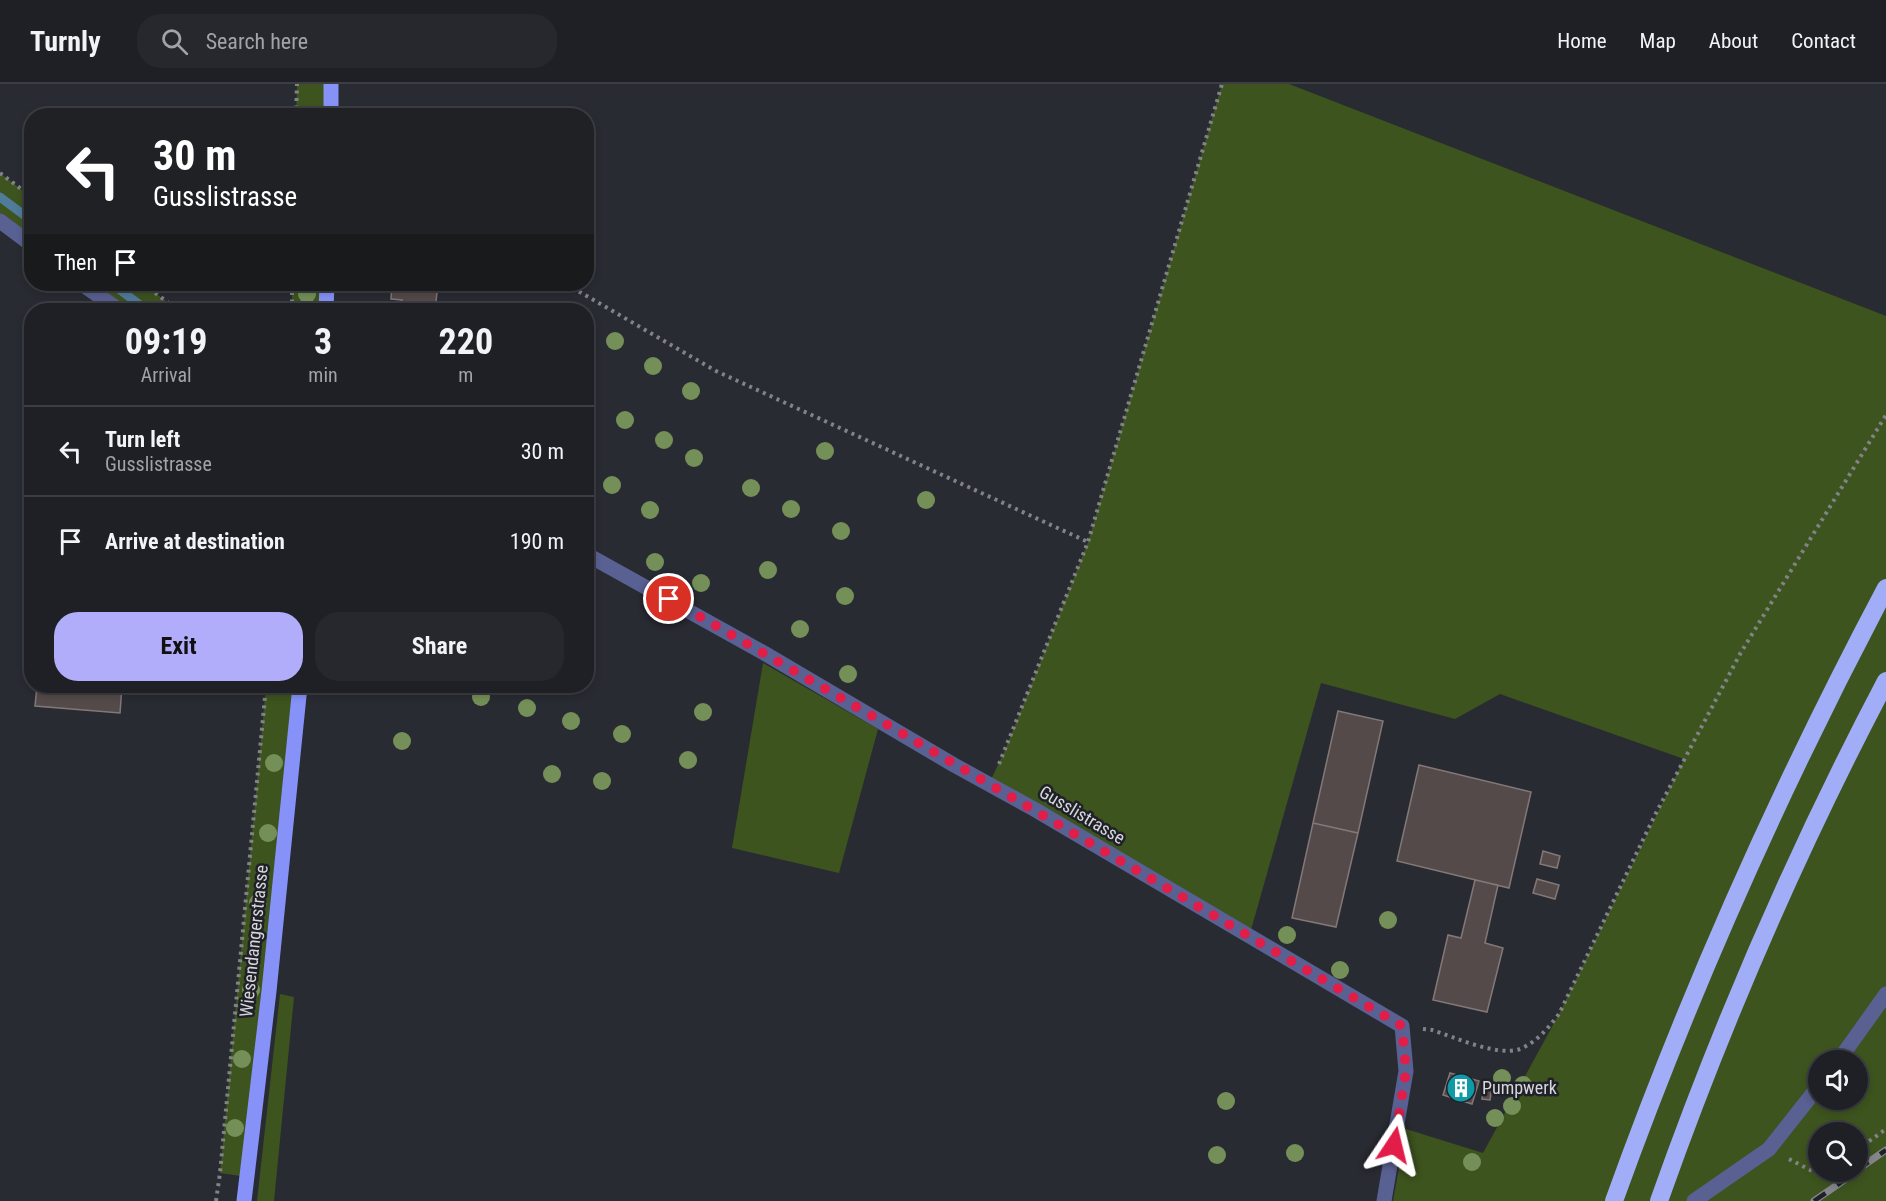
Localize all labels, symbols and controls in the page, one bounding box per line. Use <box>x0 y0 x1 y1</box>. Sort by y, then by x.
search box <box>137 14 557 68</box>
text: Turnly <box>30 25 101 58</box>
icon: search <box>158 25 191 58</box>
text: Search here <box>206 29 308 54</box>
text: Home <box>1557 29 1607 53</box>
text: Map <box>1640 29 1676 53</box>
text: About <box>1709 29 1758 53</box>
text: Contact <box>1791 29 1856 53</box>
text: 30 m <box>153 131 236 180</box>
icon: left <box>54 132 132 210</box>
text: Gusslistrasse <box>153 181 297 213</box>
icon: arrive <box>109 246 142 279</box>
text: Then <box>54 250 97 275</box>
text: 09:19 <box>125 321 207 363</box>
text: 3 <box>314 321 332 363</box>
text: 220 <box>439 321 493 363</box>
text: Arrival <box>141 363 192 387</box>
text: min <box>308 363 338 387</box>
text: m <box>458 363 473 387</box>
text: Turn left <box>105 427 180 452</box>
icon: left <box>54 435 87 468</box>
text: 30 m <box>521 439 564 464</box>
text: Gusslistrasse <box>105 452 212 476</box>
icon: arrive <box>54 525 87 558</box>
text: Arrive at destination <box>105 529 285 554</box>
text: 190 m <box>510 529 564 554</box>
pin <box>643 573 694 624</box>
icon: arrive <box>652 582 685 615</box>
button: Exit <box>54 612 303 681</box>
button: Share <box>315 612 564 681</box>
street label: Gusslistrasse <box>1036 781 1129 848</box>
street label: Wiesendangerstrasse <box>235 864 272 1018</box>
map controls <box>1808 1050 1868 1182</box>
button: sound <box>1808 1050 1868 1110</box>
building icon: Pumpwerk <box>1445 1072 1477 1104</box>
place label: Pumpwerk <box>1482 1077 1557 1098</box>
position arrow <box>1362 1113 1426 1177</box>
button: search <box>1808 1122 1868 1182</box>

